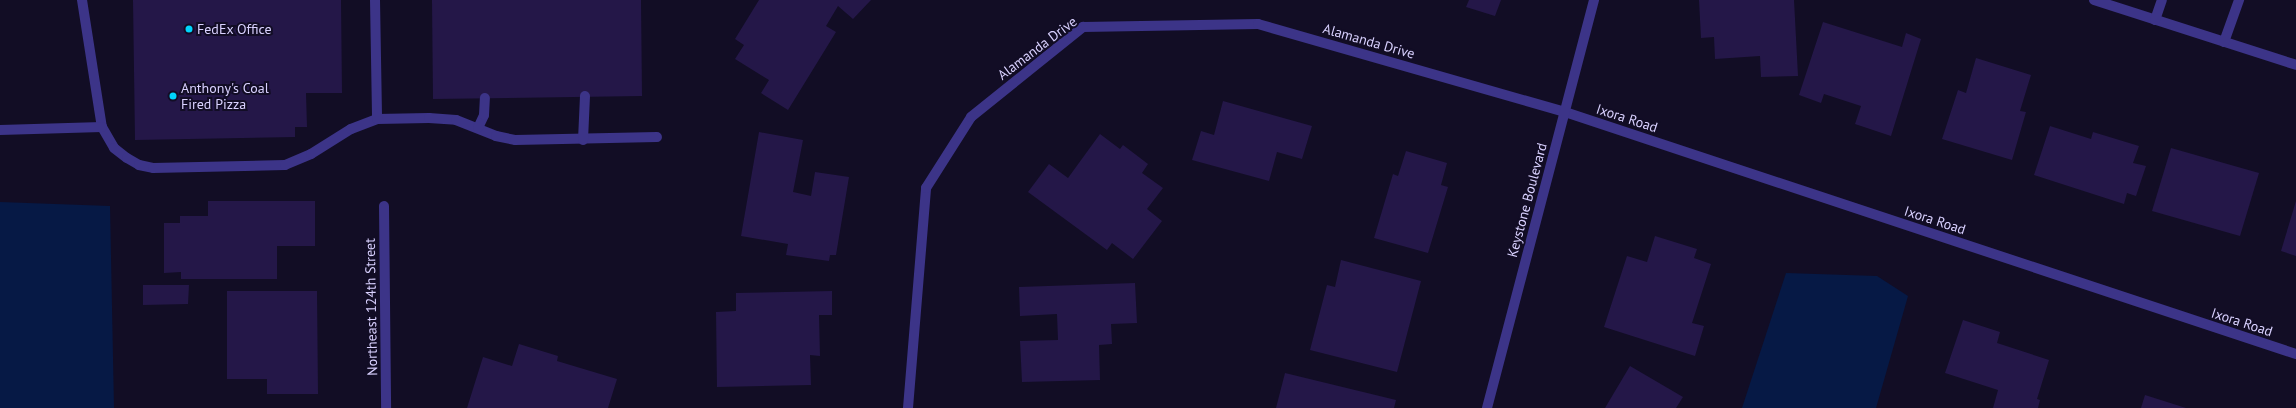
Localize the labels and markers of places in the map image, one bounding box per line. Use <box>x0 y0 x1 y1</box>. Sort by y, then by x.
place label: FedEx Office <box>197 21 272 37</box>
marker: FedEx Office <box>184 24 194 34</box>
place label: Anthony's Coal Fired Pizza <box>181 80 269 112</box>
marker: Anthony's Coal Fired Pizza <box>168 91 178 101</box>

